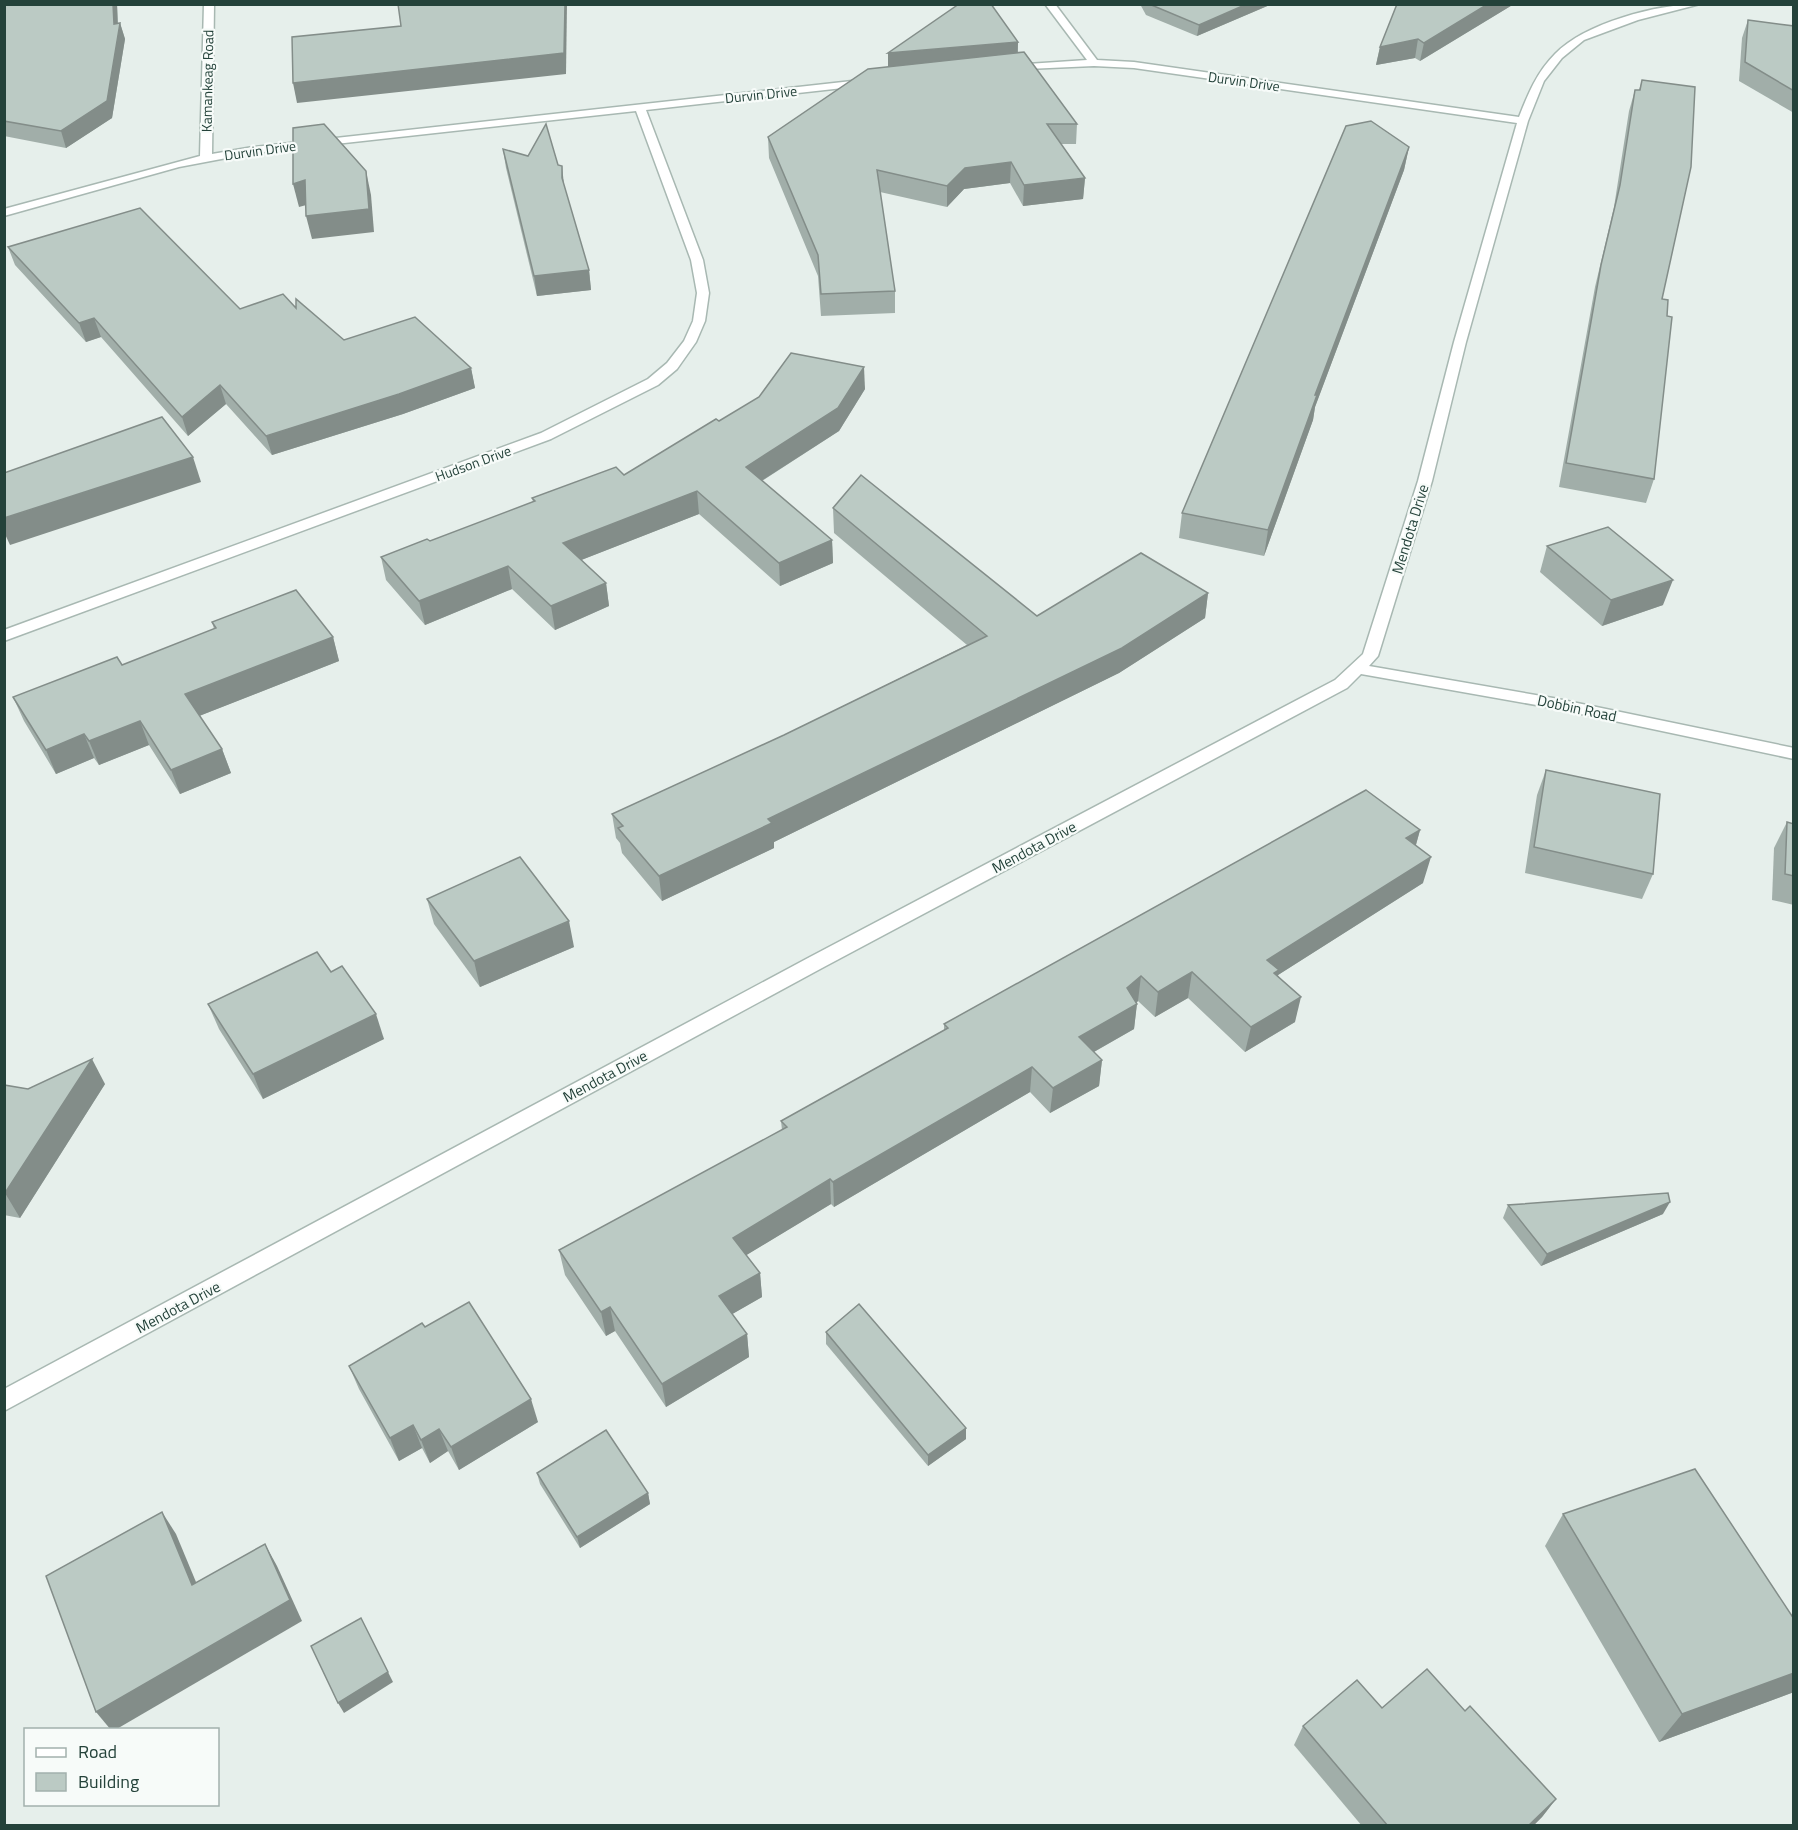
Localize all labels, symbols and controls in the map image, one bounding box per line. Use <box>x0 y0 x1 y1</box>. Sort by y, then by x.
street label: Kamankeag Road <box>196 30 218 132</box>
street label: Durvin Drive <box>1207 66 1281 96</box>
street label: Durvin Drive <box>724 80 798 108</box>
street label: Durvin Drive <box>223 135 297 165</box>
street label: Hudson Drive <box>432 440 514 486</box>
street label: Mendota Drive <box>1385 481 1435 577</box>
street label: Dobbin Road <box>1535 688 1619 728</box>
street label: Mendota Drive <box>988 815 1080 879</box>
street label: Mendota Drive <box>559 1044 651 1108</box>
street label: Mendota Drive <box>132 1275 224 1339</box>
legend <box>24 1728 219 1806</box>
text: Road <box>78 1738 117 1765</box>
text: Building <box>78 1768 139 1795</box>

